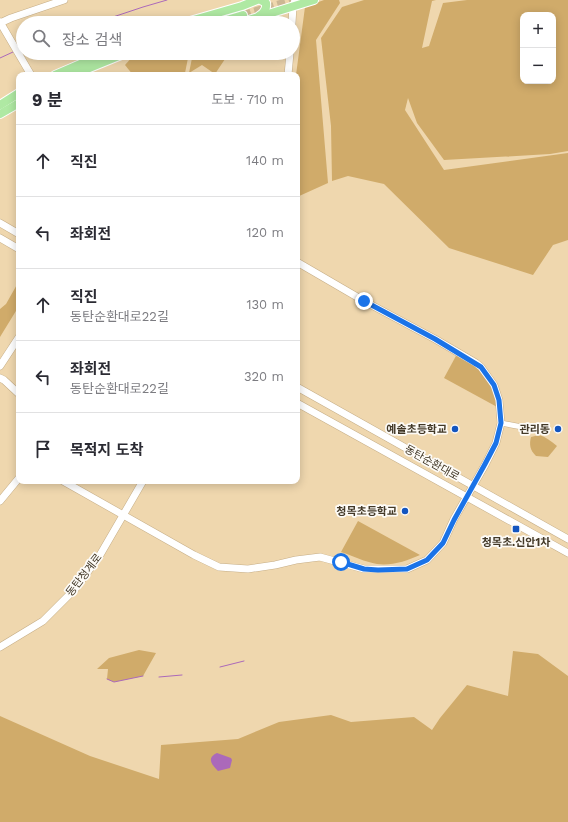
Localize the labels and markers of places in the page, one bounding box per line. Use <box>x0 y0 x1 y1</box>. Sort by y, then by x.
place label: 예솔초등학교 <box>386 423 447 436</box>
place label: 관리동 <box>520 423 550 436</box>
marker: 예솔초등학교 <box>450 424 460 434</box>
marker: 관리동 <box>553 424 563 434</box>
place label: 청목초등학교 <box>336 505 397 518</box>
marker: 청목초등학교 <box>400 506 410 516</box>
marker: 청목초.신안1차 <box>511 524 521 534</box>
place label: 청목초.신안1차 <box>482 536 550 549</box>

